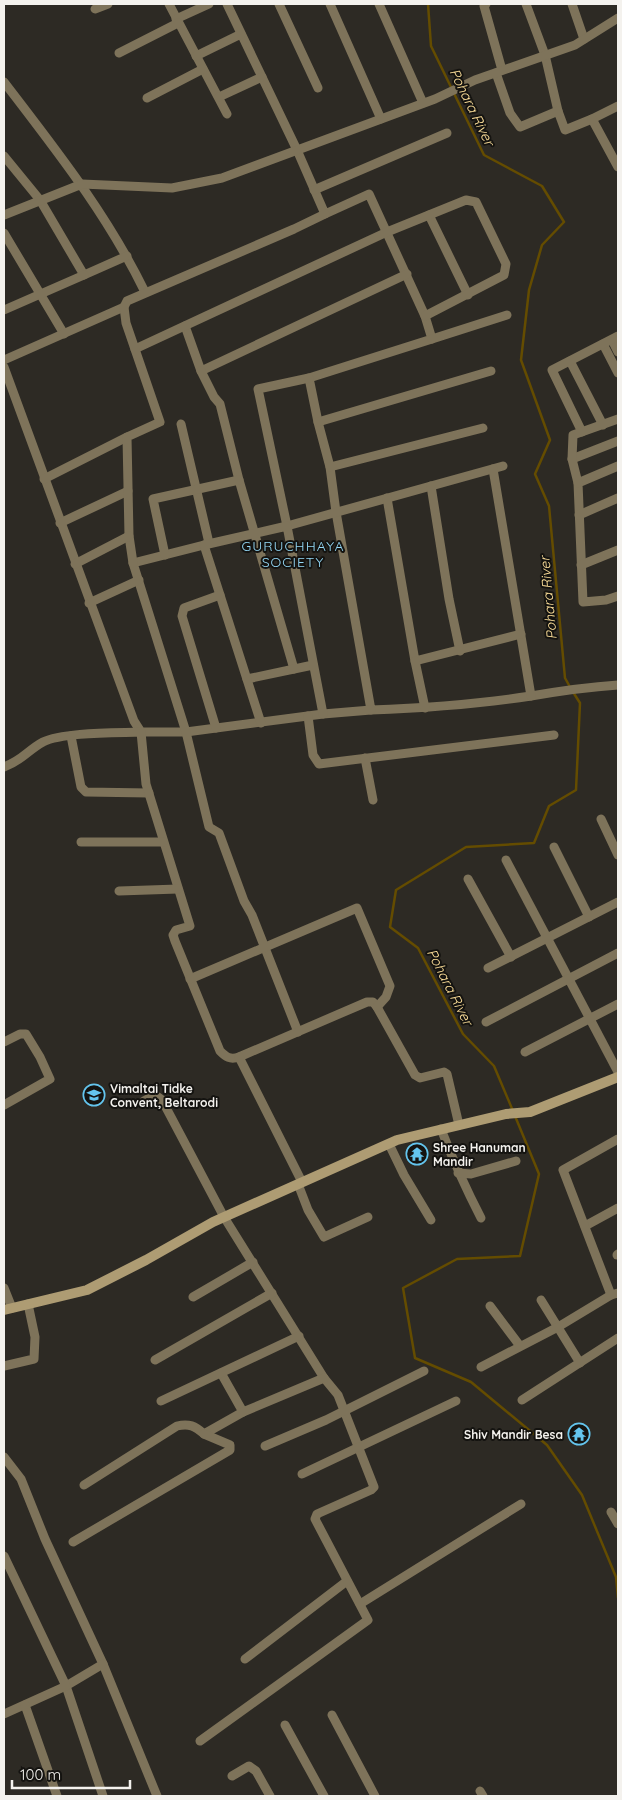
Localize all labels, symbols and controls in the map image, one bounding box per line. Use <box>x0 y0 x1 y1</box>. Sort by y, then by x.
water label: Pohara River <box>446 65 499 150</box>
district label: GURUCHHAYA SOCIETY <box>241 537 345 571</box>
water label: Pohara River <box>535 554 561 640</box>
water label: Pohara River <box>423 946 478 1030</box>
place label: Vimaltai Tidke Convent, Beltarodi <box>110 1081 218 1110</box>
school or university icon: Vimaltai Tidke Convent, Beltarodi <box>82 1083 106 1107</box>
place label: Shree Hanuman Mandir <box>433 1140 526 1169</box>
temple icon: Shree Hanuman Mandir <box>405 1142 429 1166</box>
temple icon: Shiv Mandir Besa <box>567 1422 591 1446</box>
place label: Shiv Mandir Besa <box>464 1427 563 1442</box>
scale bar <box>12 1758 130 1790</box>
text: 100 m <box>20 1765 61 1784</box>

